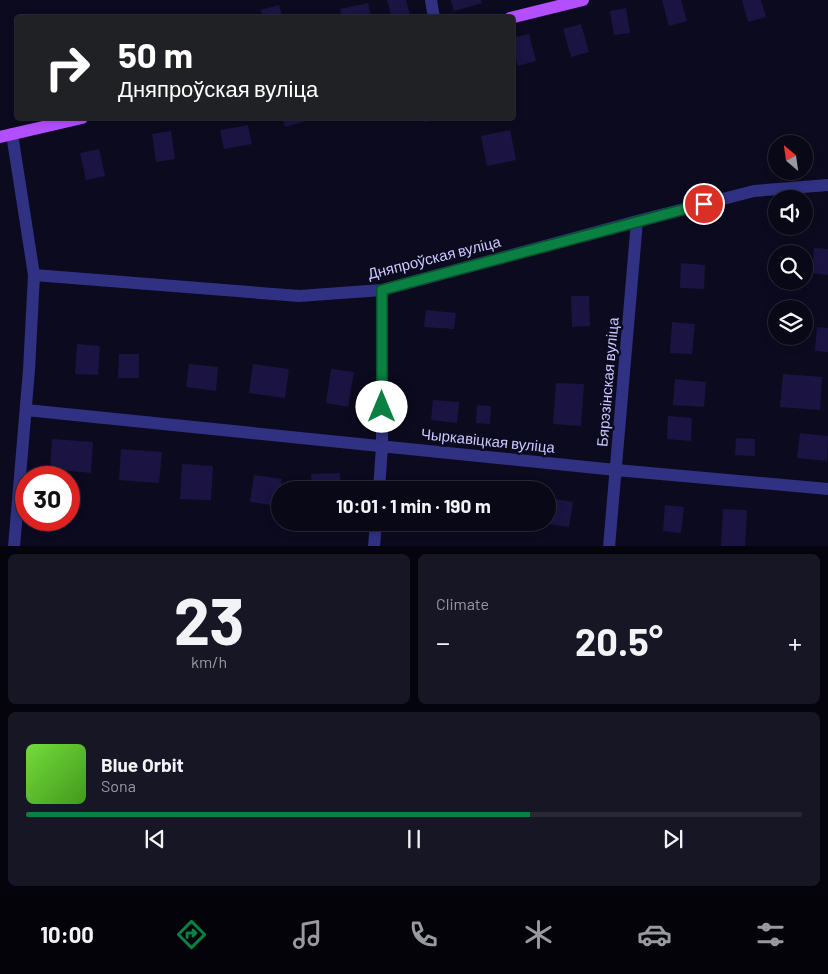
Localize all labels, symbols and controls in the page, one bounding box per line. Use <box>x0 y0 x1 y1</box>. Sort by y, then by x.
text: 50 m <box>118 33 193 75</box>
icon: right <box>35 35 100 100</box>
text: Дняпроўская вуліца <box>118 75 318 101</box>
north arrow <box>768 135 812 180</box>
map controls <box>768 135 813 345</box>
pin <box>683 183 725 225</box>
icon: arrive <box>690 190 718 218</box>
button: sound <box>768 190 813 235</box>
street label: Дняпроўская вуліца <box>366 232 503 282</box>
button: search <box>768 245 813 290</box>
button: layers <box>768 300 813 345</box>
street label: Бярэзінская вуліца <box>592 316 622 448</box>
position arrow <box>355 380 407 432</box>
street label: Чыркавіцкая вуліца <box>420 424 556 456</box>
speed limit sign: 30 <box>15 466 80 531</box>
text: 10:01 · 1 min · 190 m <box>336 494 491 517</box>
text: 23 <box>174 580 244 658</box>
text: Climate <box>436 594 489 613</box>
text: 20.5° <box>575 618 663 664</box>
text: − <box>436 625 450 659</box>
text: + <box>788 625 802 659</box>
text: km/h <box>191 652 227 671</box>
text: Blue Orbit <box>101 753 184 776</box>
text: Sona <box>101 776 136 795</box>
icon: previous <box>141 825 169 853</box>
icon: pause <box>400 825 428 853</box>
icon: next <box>659 825 687 853</box>
icon: directions <box>174 917 209 952</box>
icon: music <box>290 917 325 952</box>
icon: phone <box>406 917 441 952</box>
icon: climate <box>521 917 556 952</box>
icon: car <box>637 917 672 952</box>
icon: filters <box>753 917 788 952</box>
text: 10:00 <box>40 921 94 947</box>

